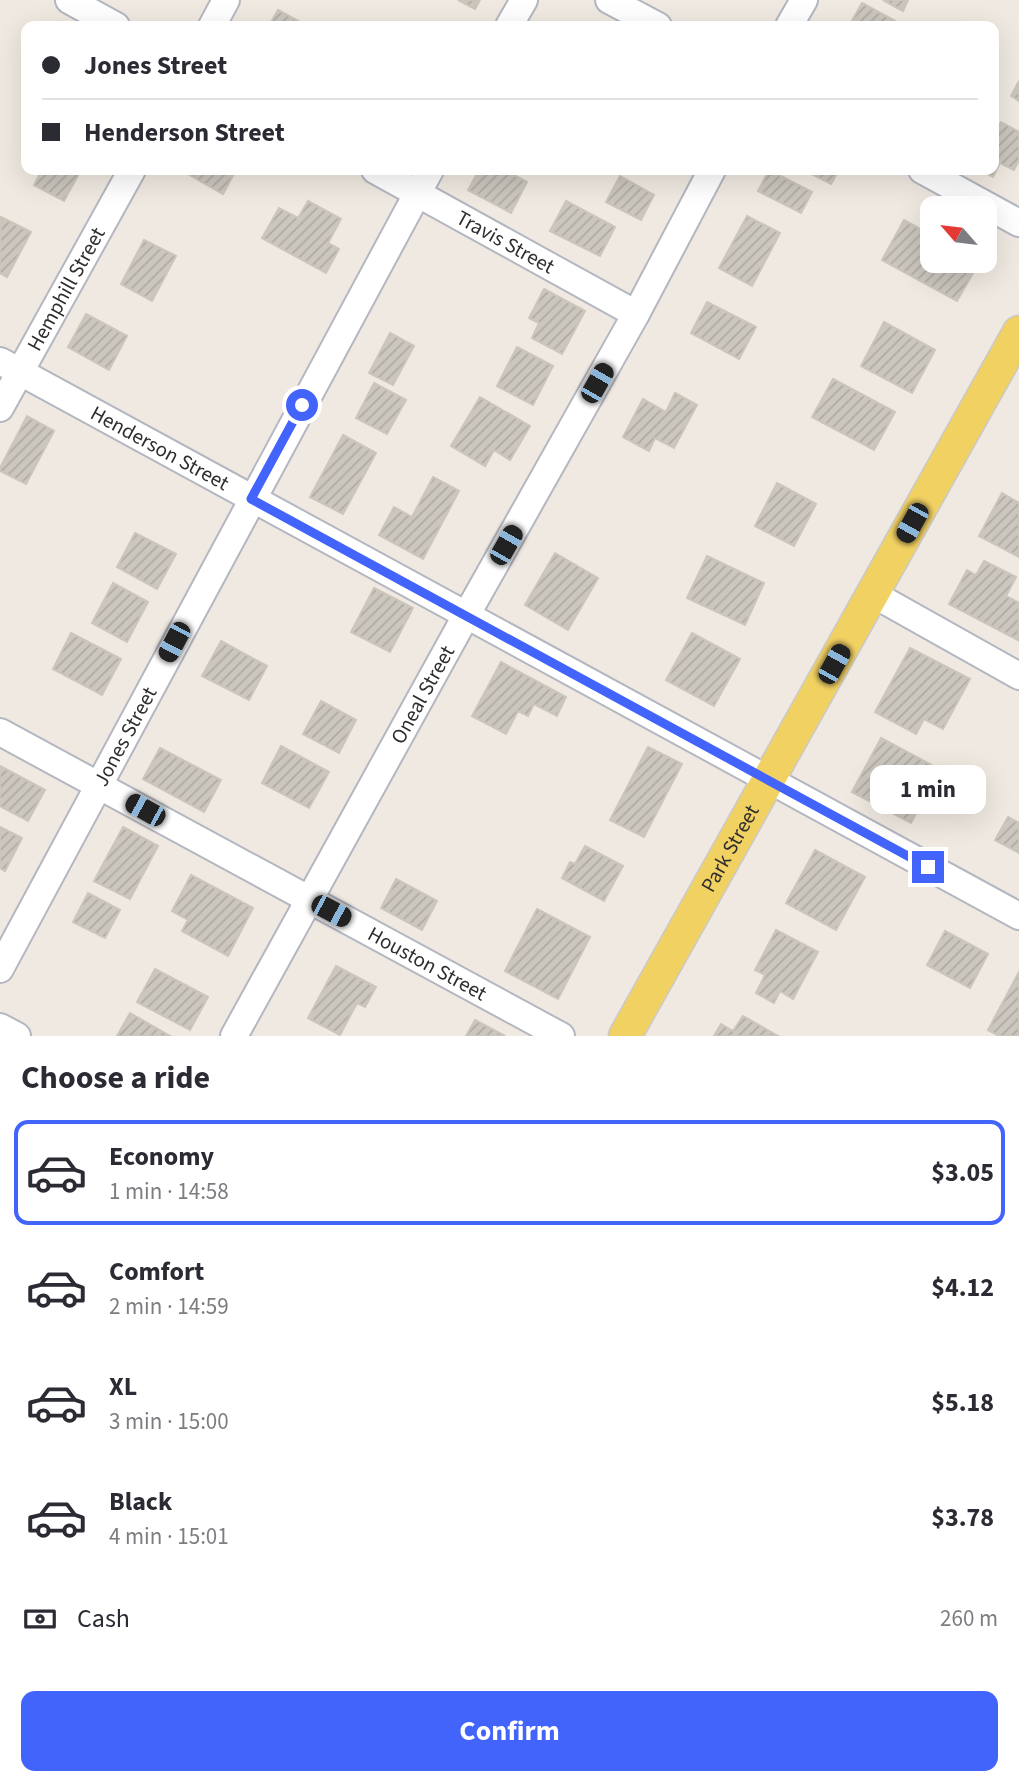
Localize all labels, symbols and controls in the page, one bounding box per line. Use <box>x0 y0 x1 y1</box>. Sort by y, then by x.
text: Jones Street <box>84 47 227 84</box>
text: Henderson Street <box>84 114 285 151</box>
north arrow <box>920 196 998 273</box>
map controls <box>920 196 997 273</box>
street label: Travis Street <box>451 203 560 281</box>
street label: Hemphill Street <box>20 222 112 356</box>
car <box>578 360 617 406</box>
route start <box>286 389 318 421</box>
street label: Henderson Street <box>85 398 234 498</box>
car <box>893 500 932 546</box>
car <box>487 522 526 568</box>
car <box>155 619 194 665</box>
street label: Oneal Street <box>383 640 462 749</box>
car <box>815 641 854 687</box>
street label: Jones Street <box>86 681 164 792</box>
callout: 1 min <box>870 766 986 814</box>
text: 1 min <box>900 773 956 806</box>
car <box>122 791 169 829</box>
street label: Park Street <box>693 799 767 898</box>
route end <box>912 851 944 883</box>
car <box>308 892 355 930</box>
street label: Houston Street <box>362 919 492 1008</box>
text: Choose a ride <box>21 1055 210 1101</box>
text: Economy <box>109 1138 214 1175</box>
icon: car <box>25 1141 88 1204</box>
text: $3.05 <box>931 1154 994 1191</box>
text: 1 min · 14:58 <box>109 1175 229 1208</box>
text: Comfort <box>109 1253 204 1290</box>
icon: car <box>25 1256 88 1319</box>
text: $4.12 <box>931 1269 994 1306</box>
text: 2 min · 14:59 <box>109 1290 229 1323</box>
text: XL <box>109 1368 137 1405</box>
icon: car <box>25 1371 88 1434</box>
text: $5.18 <box>931 1384 994 1421</box>
text: 3 min · 15:00 <box>109 1405 229 1438</box>
text: Black <box>109 1483 172 1520</box>
icon: car <box>25 1486 88 1549</box>
text: $3.78 <box>931 1499 994 1536</box>
text: 4 min · 15:01 <box>109 1520 229 1553</box>
icon: cash <box>21 1600 59 1638</box>
text: Cash <box>77 1600 130 1637</box>
text: 260 m <box>940 1602 998 1635</box>
button: Confirm <box>21 1691 998 1771</box>

